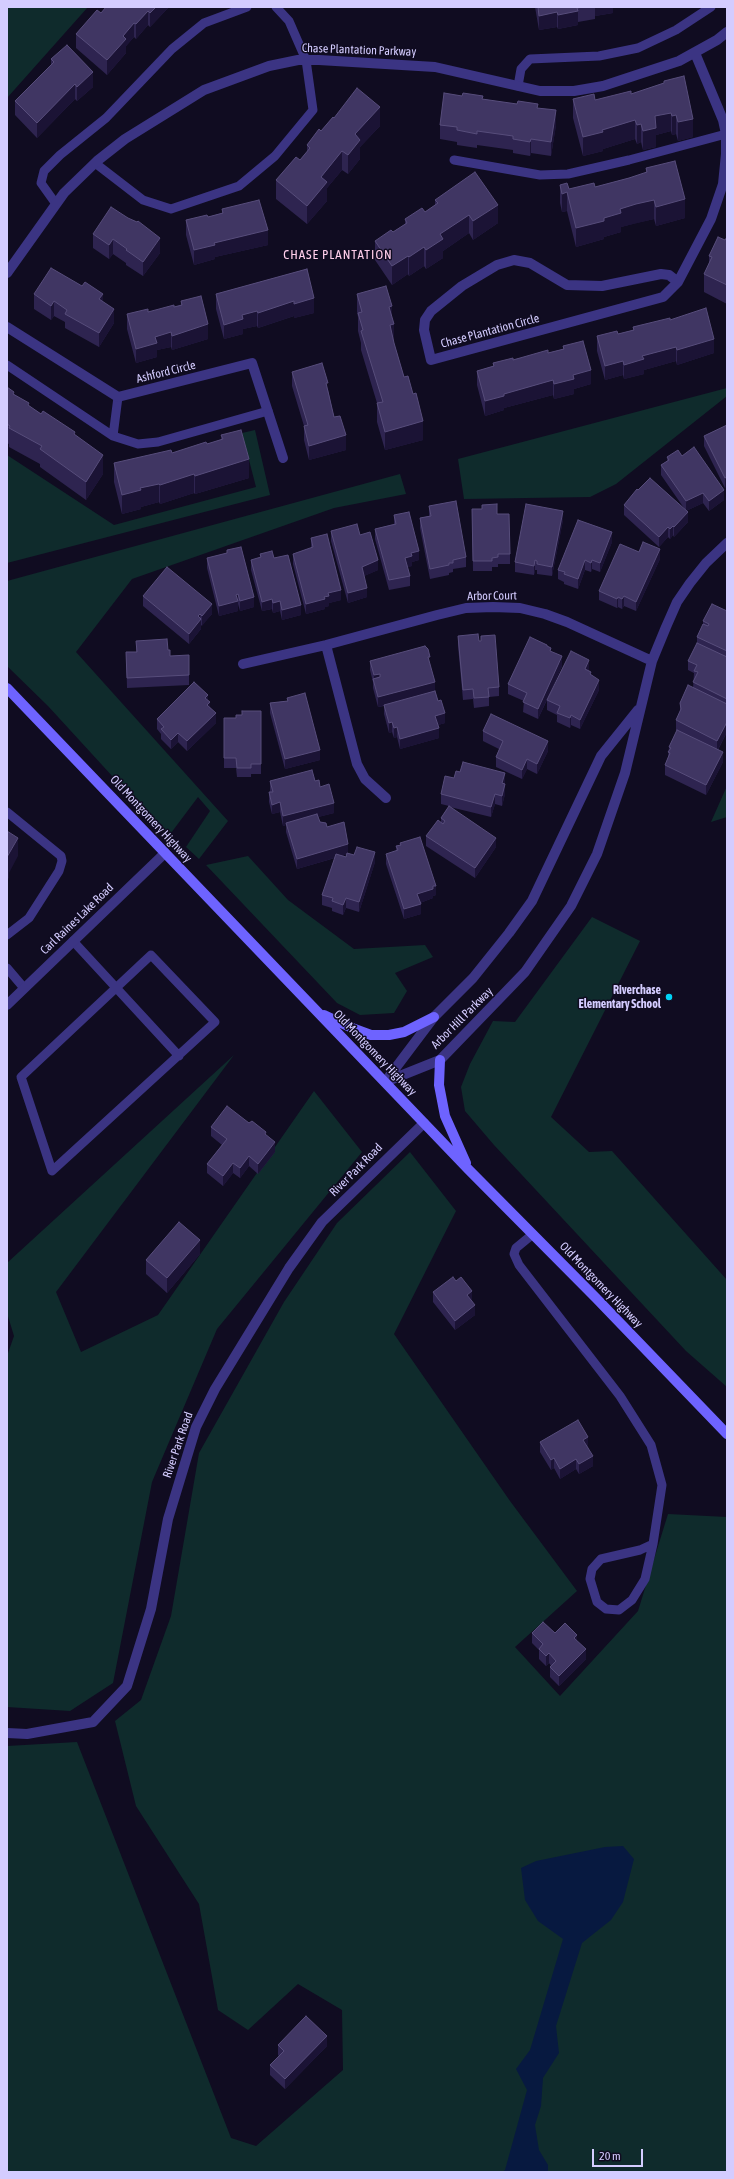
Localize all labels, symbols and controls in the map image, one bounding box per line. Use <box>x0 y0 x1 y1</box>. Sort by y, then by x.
street label: Chase Plantation Parkway <box>302 41 416 59</box>
district label: CHASE PLANTATION <box>283 247 393 263</box>
street label: Chase Plantation Circle <box>439 311 541 351</box>
street label: Ashford Circle <box>135 358 197 386</box>
street label: Arbor Court <box>467 588 517 604</box>
street label: Old Montgomery Highway <box>107 773 195 865</box>
street label: Carl Raines Lake Road <box>37 880 117 958</box>
place label: Riverchase Elementary School <box>579 983 661 1011</box>
street label: Arbor Hill Parkway <box>428 984 496 1052</box>
marker: Riverchase Elementary School <box>664 992 674 1002</box>
street label: Old Montgomery Highway <box>330 1007 420 1099</box>
street label: River Park Road <box>327 1141 385 1199</box>
street label: Old Montgomery Highway <box>556 1239 646 1331</box>
street label: River Park Road <box>160 1410 196 1480</box>
scale bar <box>594 2141 645 2167</box>
text: 20 m <box>599 2149 621 2163</box>

